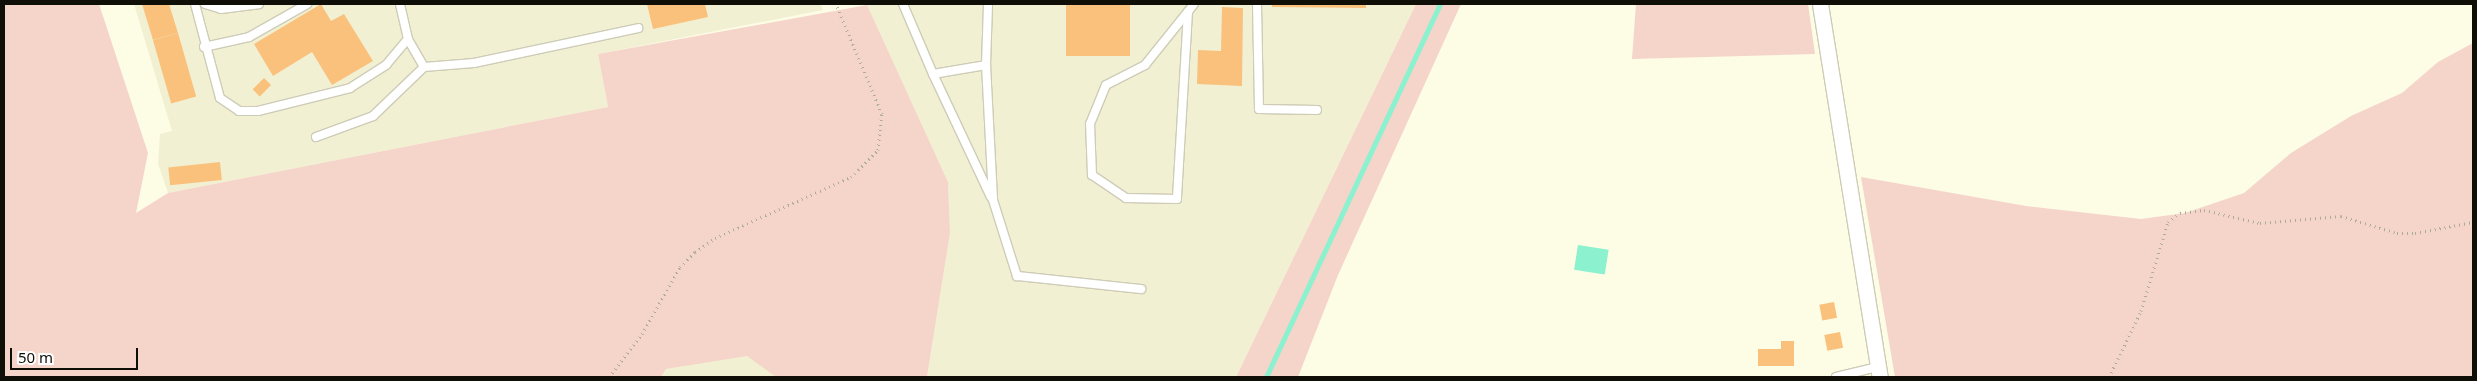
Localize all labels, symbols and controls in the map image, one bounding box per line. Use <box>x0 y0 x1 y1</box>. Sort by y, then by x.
scale bar <box>12 338 140 370</box>
text: 50 m <box>18 347 53 367</box>

